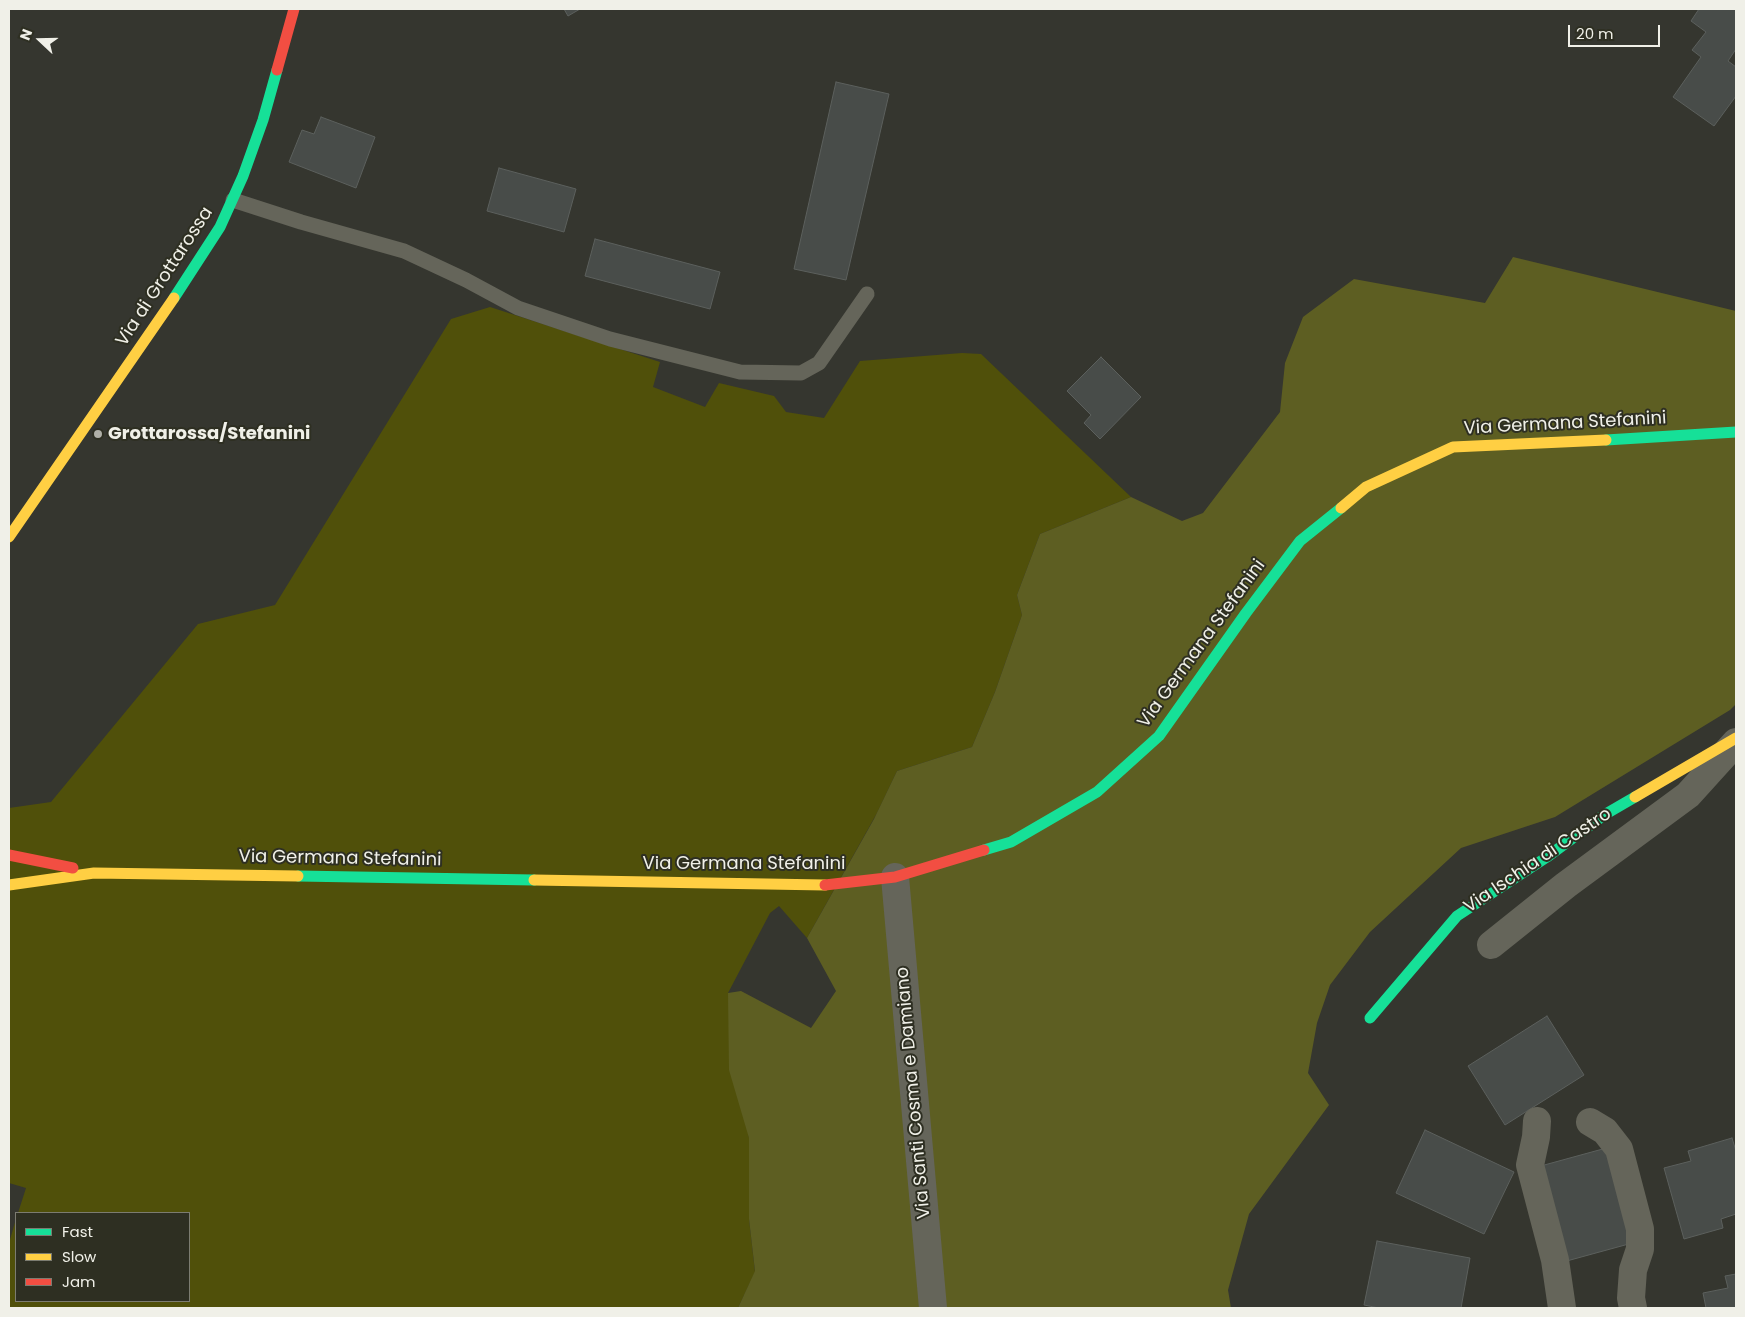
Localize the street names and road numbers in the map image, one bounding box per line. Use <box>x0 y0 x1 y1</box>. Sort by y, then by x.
street label: Via di Grottarossa <box>112 203 218 351</box>
street label: Via Germana Stefanini <box>1463 408 1667 440</box>
street label: Via Germana Stefanini <box>1134 556 1270 732</box>
street label: Via Ischia di Castro <box>1460 804 1616 918</box>
street label: Via Germana Stefanini <box>238 846 442 872</box>
street label: Via Germana Stefanini <box>643 853 845 875</box>
street label: Via Santi Cosma e Damiano <box>892 966 936 1220</box>

